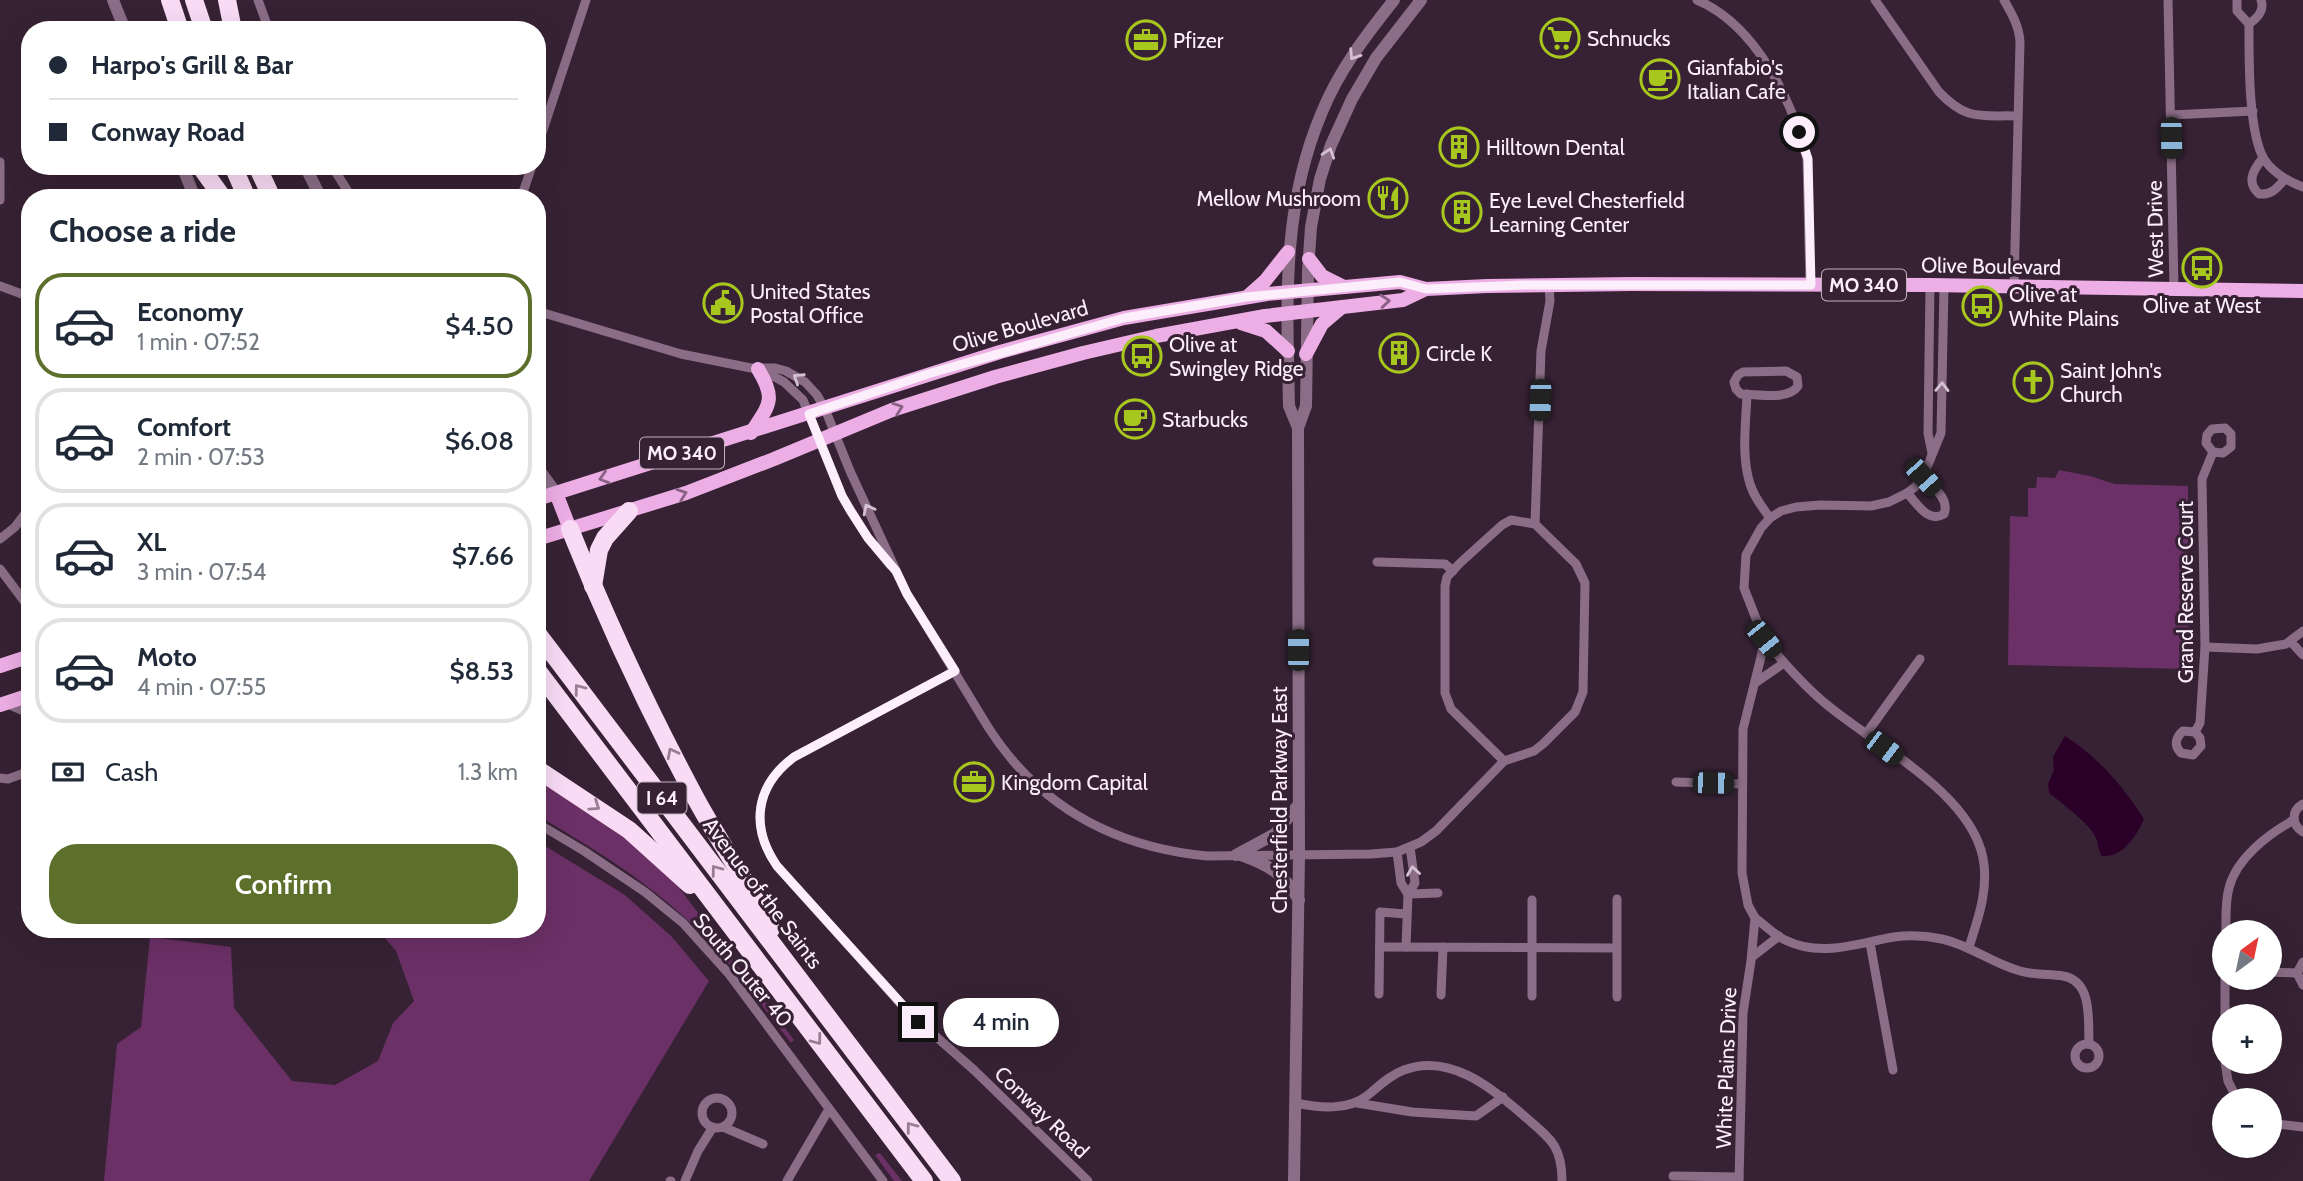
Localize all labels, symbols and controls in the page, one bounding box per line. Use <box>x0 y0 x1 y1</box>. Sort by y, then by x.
supermarket icon: Schnucks <box>1539 17 1581 59</box>
office icon: Pfizer <box>1125 19 1167 61</box>
place label: Schnucks <box>1587 26 1671 51</box>
place label: Pfizer <box>1173 28 1224 53</box>
one-way arrow <box>1349 47 1362 60</box>
text: Harpo's Grill & Bar <box>91 49 293 81</box>
place label: Gianfabio's Italian Cafe <box>1687 55 1786 104</box>
cafe icon: Gianfabio's Italian Cafe <box>1639 58 1681 100</box>
text: Conway Road <box>91 116 245 148</box>
route start <box>1783 116 1815 148</box>
car <box>2161 117 2182 159</box>
building icon: Hilltown Dental <box>1438 126 1480 168</box>
place label: Hilltown Dental <box>1486 135 1625 160</box>
one-way arrow <box>1321 147 1335 159</box>
restaurant icon: Mellow Mushroom <box>1367 177 1409 219</box>
street label: West Drive <box>2142 180 2168 278</box>
place label: Mellow Mushroom <box>1196 186 1361 211</box>
place label: Eye Level Chesterfield Learning Center <box>1489 188 1685 237</box>
building icon: Eye Level Chesterfield Learning Center <box>1441 191 1483 233</box>
text: Choose a ride <box>49 211 236 250</box>
bus stop icon: Olive at West <box>2181 247 2223 289</box>
street label: Olive Boulevard <box>1921 252 2061 280</box>
road number: MO 340 <box>1822 270 1906 300</box>
place label: United States Postal Office <box>750 279 871 328</box>
public building icon: United States Postal Office <box>702 282 744 324</box>
place label: Olive at White Plains <box>2009 282 2119 331</box>
bus stop icon: Olive at White Plains <box>1961 285 2003 327</box>
place label: Olive at West <box>2143 293 2261 318</box>
icon: car <box>53 294 116 357</box>
one-way arrow <box>1380 294 1391 309</box>
street label: Olive Boulevard <box>949 295 1091 357</box>
text: Economy <box>137 296 243 328</box>
text: $4.50 <box>445 310 514 342</box>
text: 1 min · 07:52 <box>137 328 260 356</box>
place label: Olive at Swingley Ridge <box>1169 332 1304 381</box>
building icon: Circle K <box>1378 332 1420 374</box>
bus stop icon: Olive at Swingley Ridge <box>1121 335 1163 377</box>
place label: Circle K <box>1426 341 1492 366</box>
place label: Saint John's Church <box>2060 358 2162 407</box>
church icon: Saint John's Church <box>2012 361 2054 403</box>
one-way arrow <box>793 374 806 386</box>
car <box>1529 379 1552 421</box>
one-way arrow <box>1934 381 1950 392</box>
cafe icon: Starbucks <box>1114 398 1156 440</box>
one-way arrow <box>892 403 904 417</box>
place label: Starbucks <box>1162 407 1248 432</box>
icon: car <box>53 409 116 472</box>
text: Comfort <box>137 411 231 443</box>
text: $6.08 <box>445 425 514 457</box>
road number: MO 340 <box>640 437 724 468</box>
text: 2 min · 07:53 <box>137 443 265 471</box>
car <box>1902 454 1945 500</box>
one-way arrow <box>598 470 610 484</box>
one-way arrow <box>675 488 687 502</box>
street label: Grand Reserve Court <box>2173 501 2198 683</box>
one-way arrow <box>863 504 876 516</box>
icon: car <box>53 524 116 587</box>
text: XL <box>137 526 166 558</box>
text: $7.66 <box>452 540 514 572</box>
text: 3 min · 07:54 <box>137 558 266 586</box>
car <box>1743 616 1786 662</box>
car <box>1288 629 1309 671</box>
icon: car <box>53 639 116 702</box>
text: Moto <box>137 641 197 673</box>
text: $8.53 <box>449 655 514 687</box>
text: 4 min · 07:55 <box>137 673 266 701</box>
one-way arrow <box>575 684 587 696</box>
street label: Chesterfield Parkway East <box>1267 687 1292 914</box>
car <box>1861 727 1908 769</box>
one-way arrow <box>667 748 681 760</box>
icon: cash <box>49 753 87 791</box>
text: Cash <box>105 756 158 788</box>
text: 1.3 km <box>458 758 518 786</box>
office icon: Kingdom Capital <box>953 761 995 803</box>
place label: Kingdom Capital <box>1001 770 1148 795</box>
car <box>1692 772 1735 794</box>
road number: I 64 <box>638 782 686 814</box>
one-way arrow <box>587 797 600 810</box>
street label: Avenue of the Saints <box>698 813 828 974</box>
button: Confirm <box>49 844 518 924</box>
one-way arrow <box>712 865 725 878</box>
one-way arrow <box>1406 865 1421 877</box>
street label: South Outer 40 <box>688 908 798 1032</box>
north arrow <box>2212 920 2282 990</box>
map controls <box>2212 920 2282 1158</box>
street label: White Plains Drive <box>1711 986 1741 1149</box>
callout: 4 min <box>942 998 1058 1046</box>
button: + <box>2212 1004 2282 1074</box>
route end <box>902 1006 934 1038</box>
text: 4 min <box>972 1008 1030 1036</box>
one-way arrow <box>809 1032 822 1045</box>
street label: Conway Road <box>990 1061 1094 1163</box>
button: − <box>2212 1088 2282 1158</box>
one-way arrow <box>907 1122 919 1134</box>

